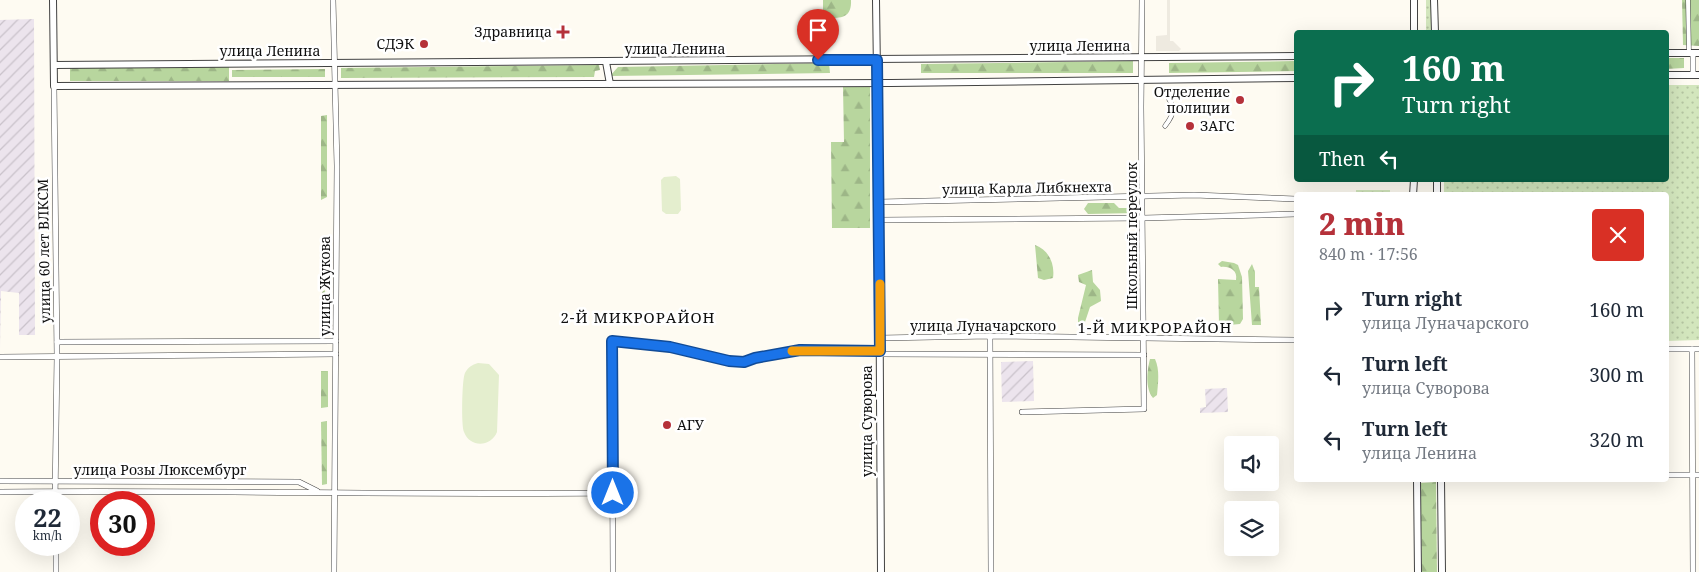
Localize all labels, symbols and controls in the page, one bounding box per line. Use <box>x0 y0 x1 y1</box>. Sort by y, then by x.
pin <box>797 9 839 60</box>
icon: arrive <box>804 16 832 44</box>
place label: Здравница <box>474 22 552 41</box>
marker: Здравница <box>556 25 570 39</box>
place label: СДЭК <box>376 34 414 53</box>
street label: улица Ленина <box>1030 36 1130 55</box>
marker: СДЭК <box>418 38 430 50</box>
street label: улица Ленина <box>625 39 725 58</box>
street label: улица Ленина <box>220 41 320 60</box>
text: 160 m <box>1402 44 1505 91</box>
icon: right <box>1319 50 1384 115</box>
place label: Отделение полиции <box>1154 82 1230 117</box>
text: Turn right <box>1402 89 1511 119</box>
marker: Отделение полиции <box>1234 94 1246 106</box>
place label: ЗАГС <box>1200 116 1235 135</box>
marker: ЗАГС <box>1184 120 1196 132</box>
icon: left <box>1375 145 1403 173</box>
text: Then <box>1319 146 1365 172</box>
street label: Школьный переулок <box>1122 162 1141 310</box>
street label: улица Карла Либкнехта <box>942 177 1112 198</box>
street label: улица 60 лет ВЛКСМ <box>33 179 54 323</box>
text: 2 min <box>1319 203 1405 244</box>
button: close <box>1592 209 1644 261</box>
street label: улица Жукова <box>315 236 334 336</box>
text: 840 m · 17:56 <box>1319 243 1418 265</box>
text: Turn right <box>1362 286 1462 312</box>
icon: right <box>1319 296 1347 324</box>
text: 160 m <box>1589 297 1644 323</box>
district label: 2-Й МИКРОРАЙОН <box>560 307 716 327</box>
text: улица Луначарского <box>1362 312 1529 334</box>
street label: улица Луначарского <box>910 316 1056 335</box>
district label: 1-Й МИКРОРАЙОН <box>1077 317 1233 337</box>
text: Turn left <box>1362 351 1448 377</box>
icon: left <box>1319 361 1347 389</box>
text: 300 m <box>1589 362 1644 388</box>
street label: улица Суворова <box>857 365 876 477</box>
text: улица Суворова <box>1362 377 1490 399</box>
place label: АГУ <box>677 415 705 434</box>
text: Turn left <box>1362 416 1448 442</box>
marker: АГУ <box>661 419 673 431</box>
icon: left <box>1319 426 1347 454</box>
text: 320 m <box>1589 427 1644 453</box>
map controls <box>1224 436 1279 556</box>
button: sound <box>1224 436 1279 491</box>
text: улица Ленина <box>1362 442 1477 464</box>
street label: улица Розы Люксембург <box>73 460 247 479</box>
position arrow <box>586 466 638 518</box>
speed limit sign: 30 <box>90 491 155 556</box>
text: 22 <box>33 500 62 534</box>
button: layers <box>1224 501 1279 556</box>
text: km/h <box>33 527 62 544</box>

